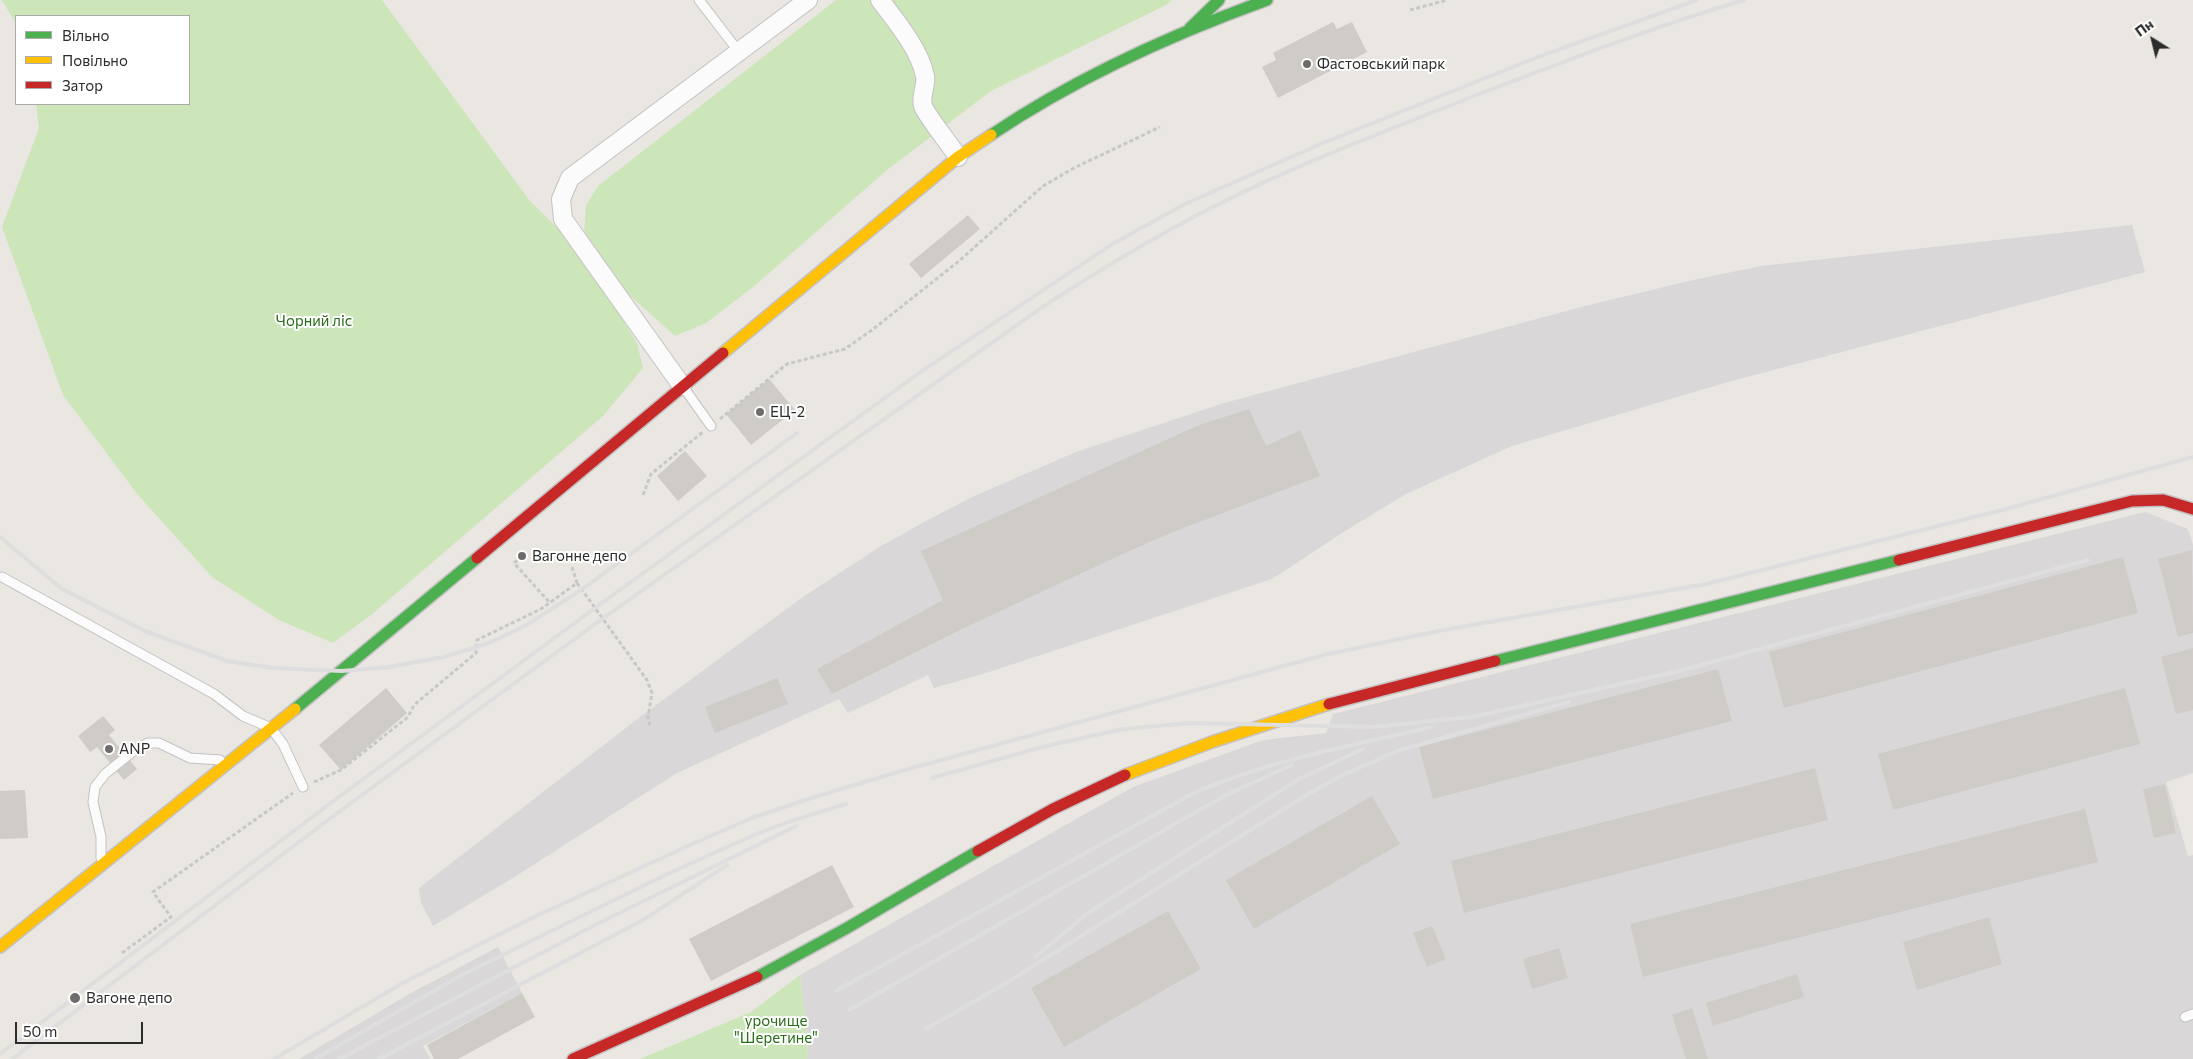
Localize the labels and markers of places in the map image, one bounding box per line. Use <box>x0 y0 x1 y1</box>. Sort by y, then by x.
place label: Фастовський парк <box>1317 55 1445 73</box>
marker: Фастовський парк <box>1301 58 1313 70</box>
place label: ЕЦ-2 <box>770 403 805 421</box>
marker: ЕЦ-2 <box>754 406 766 418</box>
place label: Вагонне депо <box>532 547 627 565</box>
marker: Вагонне депо <box>516 550 528 562</box>
place label: ANP <box>119 740 150 758</box>
marker: ANP <box>103 743 115 755</box>
place label: Вагоне депо <box>86 989 172 1007</box>
marker: Вагоне депо <box>68 991 82 1005</box>

